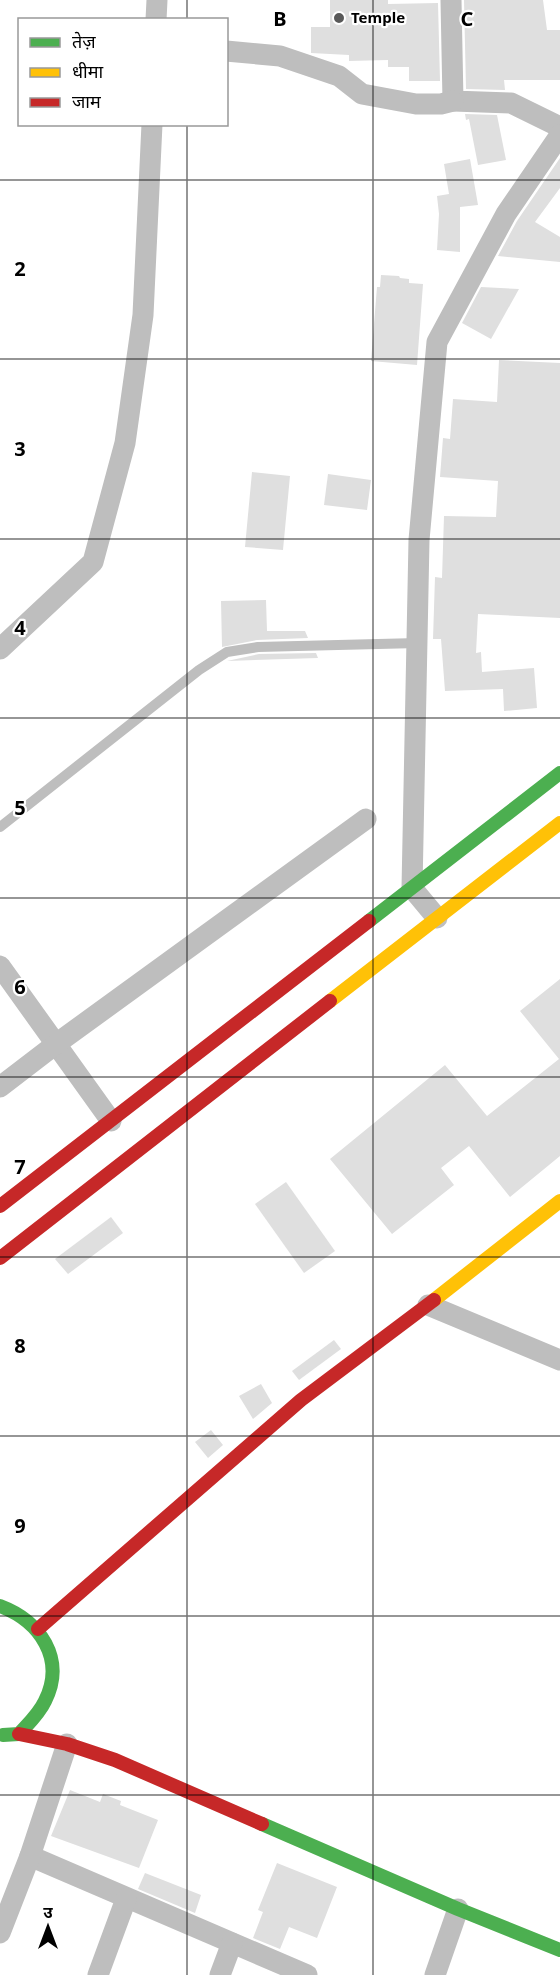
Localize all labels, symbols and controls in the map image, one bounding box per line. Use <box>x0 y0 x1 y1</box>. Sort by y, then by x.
text: B <box>273 5 287 32</box>
text: C <box>461 5 474 32</box>
place label: Temple <box>351 7 405 27</box>
marker: Temple <box>332 11 346 25</box>
legend <box>18 18 228 126</box>
text: तेज़ <box>72 29 96 53</box>
text: धीमा <box>72 59 103 83</box>
text: जाम <box>72 89 102 113</box>
text: 2 <box>14 255 26 282</box>
text: 3 <box>14 435 26 462</box>
text: 4 <box>14 614 26 641</box>
text: 5 <box>14 794 26 821</box>
text: 6 <box>14 973 26 1000</box>
text: 7 <box>14 1153 26 1180</box>
text: 8 <box>14 1332 26 1359</box>
text: 9 <box>14 1512 26 1539</box>
north arrow <box>18 1897 78 1957</box>
text: उ <box>43 1901 53 1923</box>

